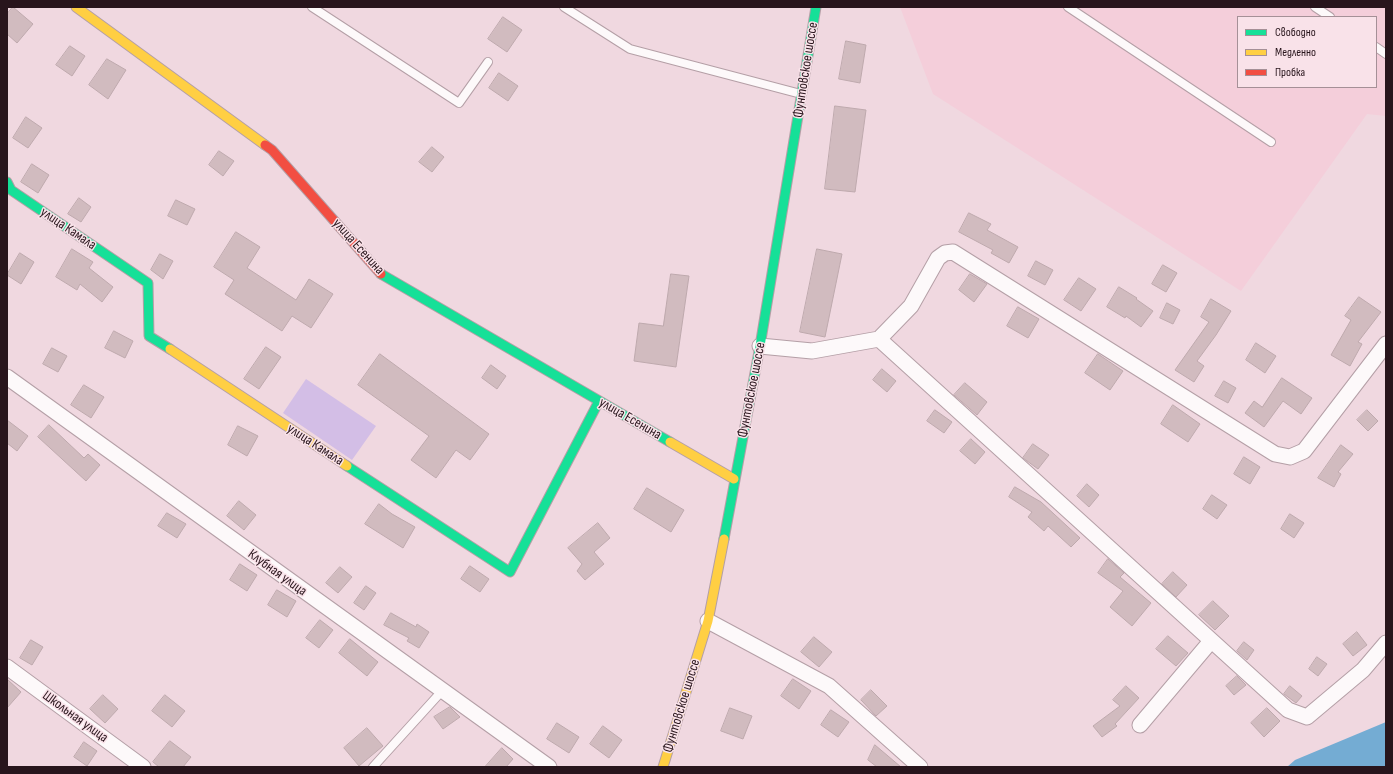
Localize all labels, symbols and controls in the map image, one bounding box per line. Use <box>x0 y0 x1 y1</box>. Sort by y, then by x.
legend <box>1237 16 1377 88</box>
street label: Фунтовское шоссе <box>790 21 822 119</box>
text: Свободно <box>1275 25 1316 40</box>
text: Медленно <box>1275 45 1316 60</box>
text: Пробка <box>1275 65 1305 80</box>
street label: улица Камала <box>37 204 99 254</box>
street label: улица Есенина <box>329 216 387 278</box>
street label: Фунтовское шоссе <box>735 341 769 439</box>
street label: улица Есенина <box>596 394 664 444</box>
street label: улица Камала <box>284 421 346 469</box>
street label: Клубная улица <box>244 546 310 600</box>
street label: Фунтовское шоссе <box>660 657 704 755</box>
street label: Школьная улица <box>39 688 111 746</box>

